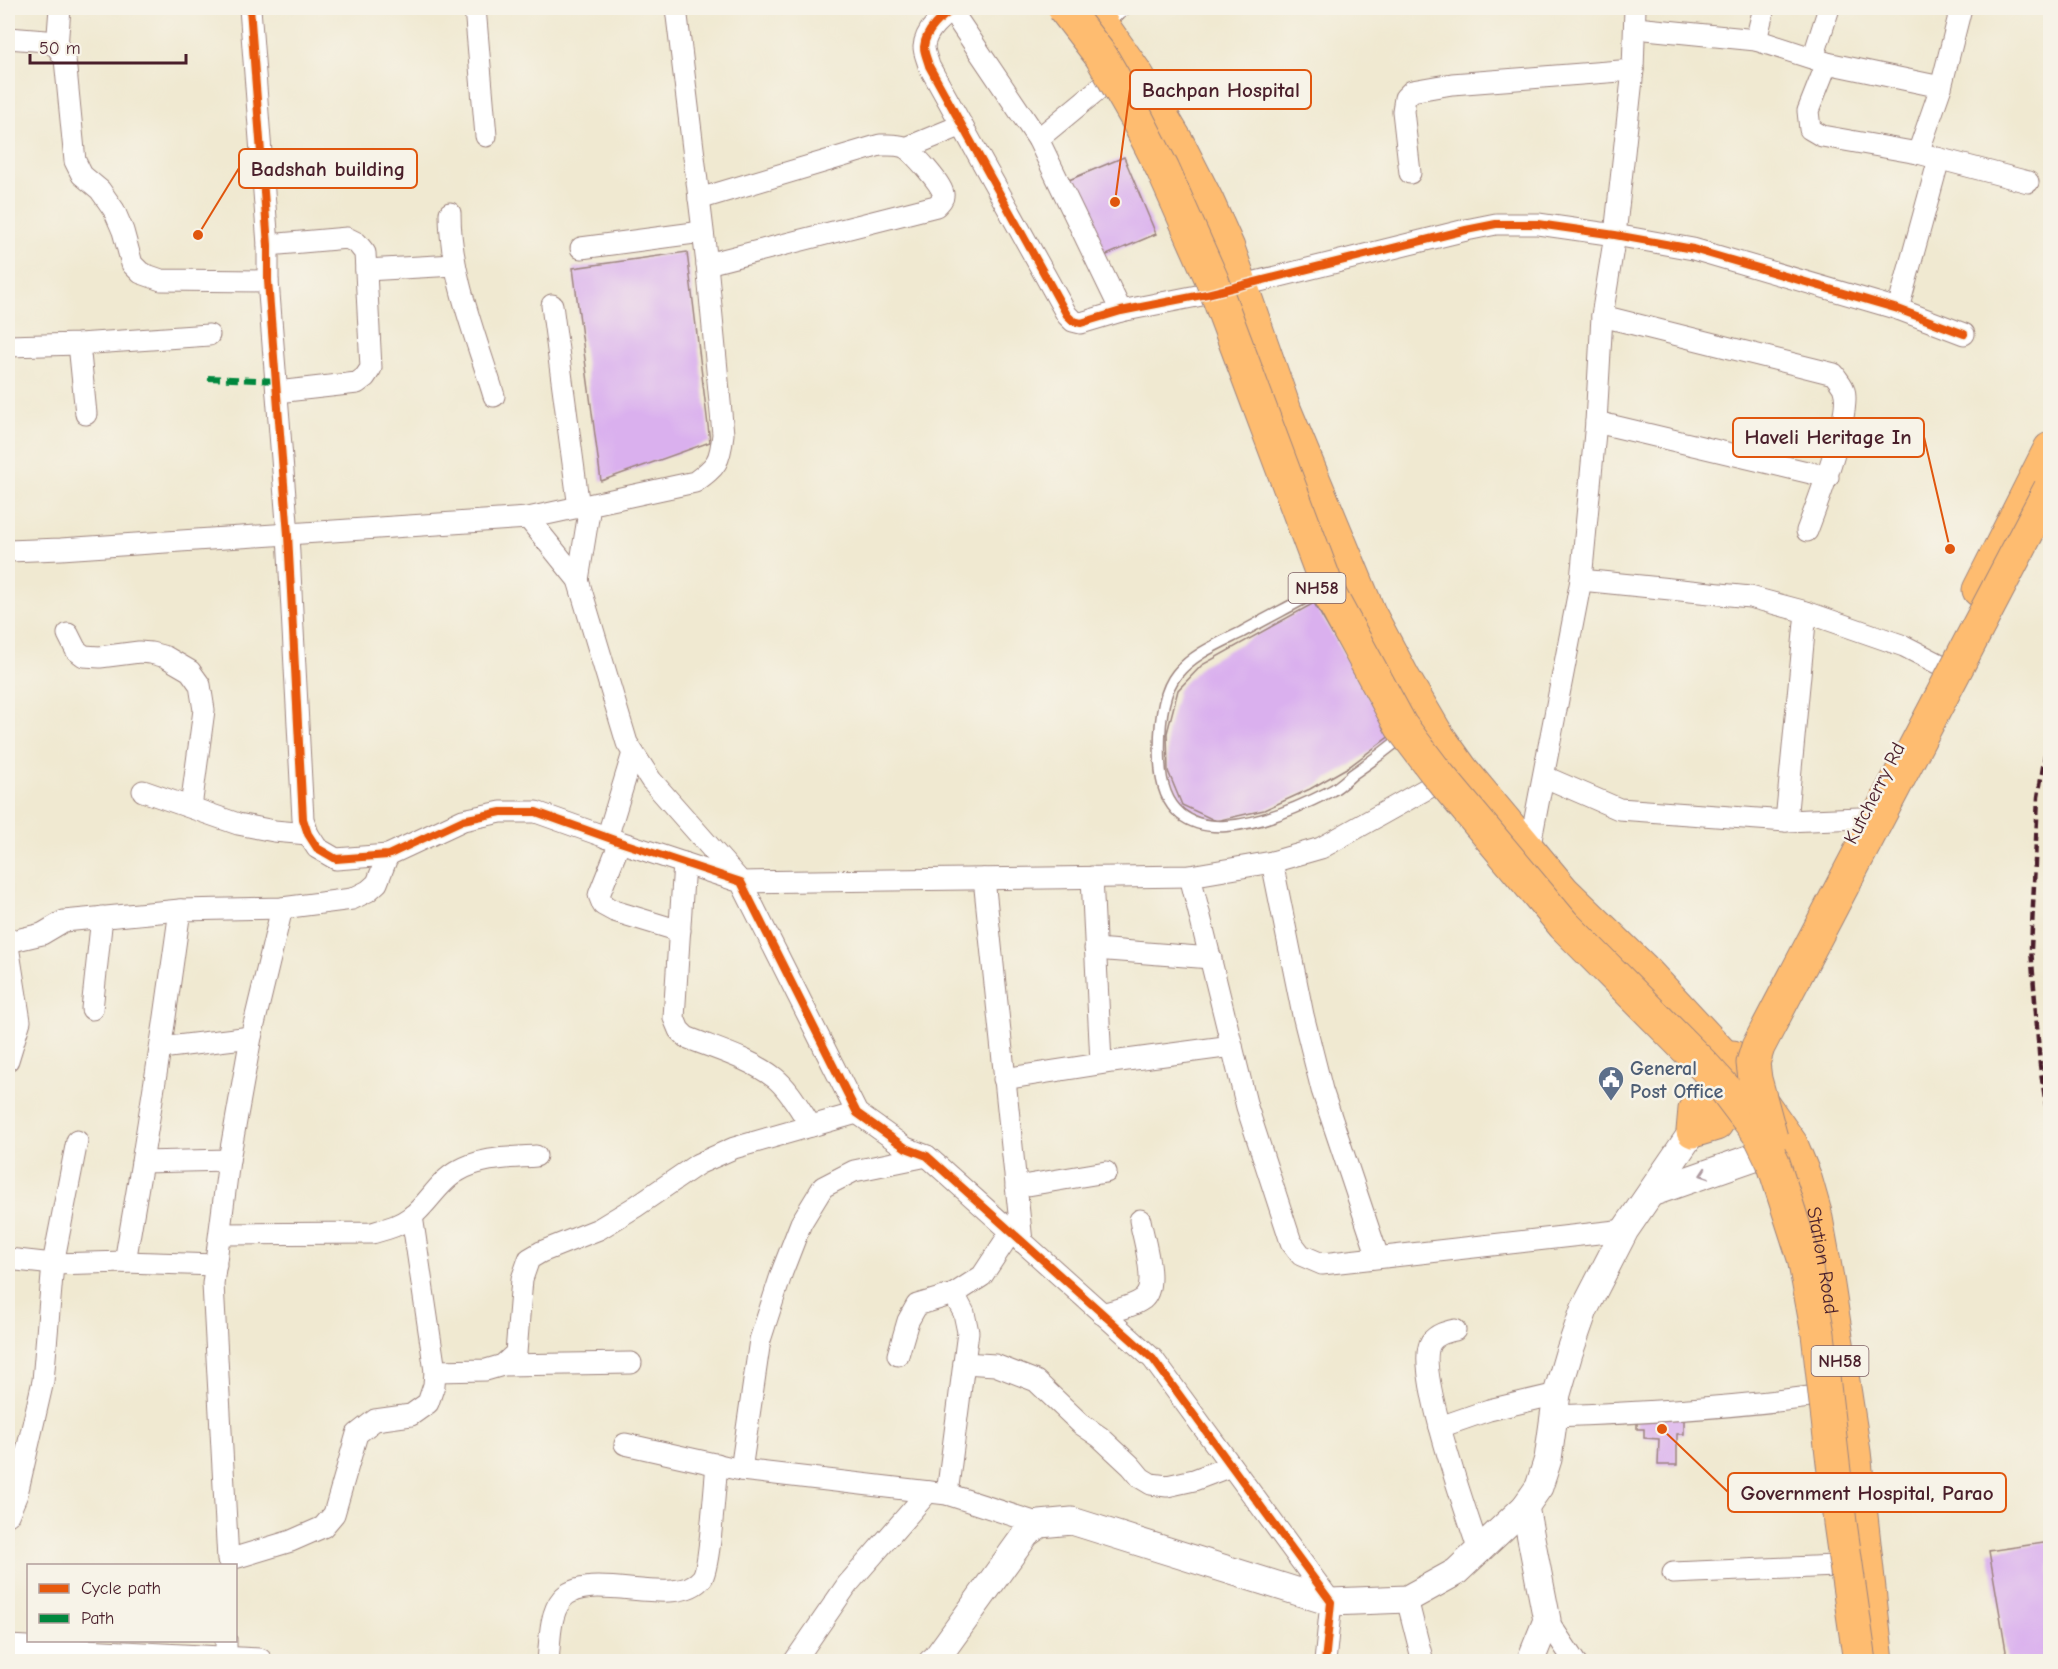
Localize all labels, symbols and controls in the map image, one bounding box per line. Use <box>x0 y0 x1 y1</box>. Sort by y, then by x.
scale bar <box>30 27 186 65</box>
text: 50 m <box>39 38 81 59</box>
callout: Bachpan Hospital <box>1130 70 1311 109</box>
text: Bachpan Hospital <box>1142 78 1300 102</box>
callout: Badshah building <box>239 149 417 188</box>
text: Badshah building <box>251 157 405 181</box>
callout: Haveli Heritage In <box>1733 418 1924 457</box>
text: Haveli Heritage In <box>1744 425 1912 449</box>
road number: NH58 <box>1288 573 1346 603</box>
street label: Kutcherry Rd <box>1839 739 1910 848</box>
place label: General Post Office <box>1630 1057 1723 1103</box>
public building icon: General Post Office <box>1596 1064 1626 1102</box>
one-way arrow <box>1699 1167 1710 1180</box>
street label: Station Road <box>1802 1204 1843 1316</box>
road number: NH58 <box>1812 1346 1868 1376</box>
callout: Government Hospital, Parao <box>1728 1473 2006 1512</box>
text: Government Hospital, Parao <box>1740 1481 1994 1505</box>
legend <box>27 1564 237 1642</box>
text: Cycle path <box>81 1578 161 1599</box>
text: Path <box>81 1608 114 1629</box>

